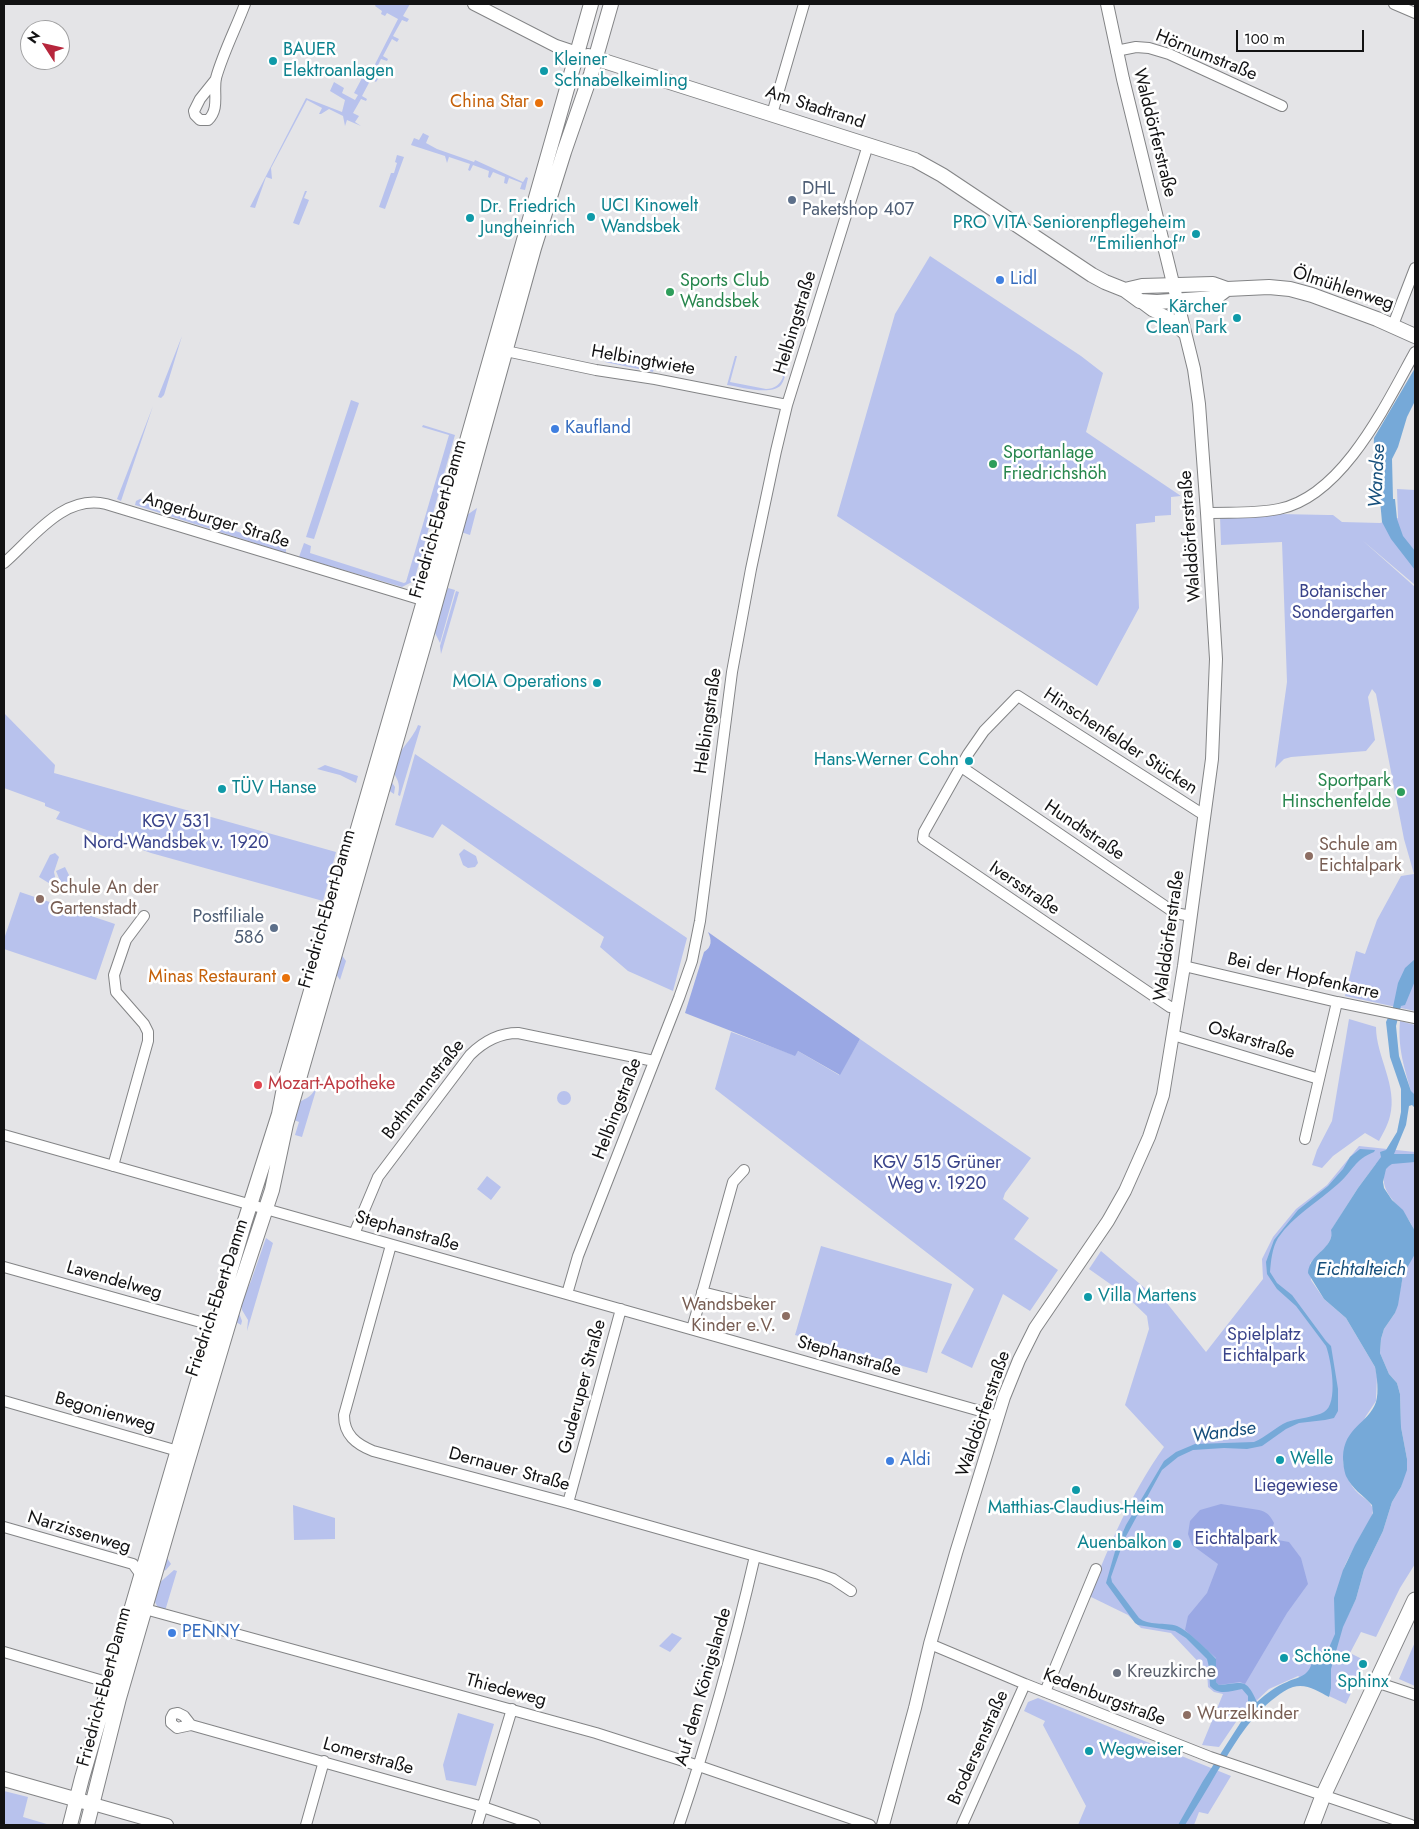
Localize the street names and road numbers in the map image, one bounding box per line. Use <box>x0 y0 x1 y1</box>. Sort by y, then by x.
street label: Hörnumstraße <box>1152 26 1260 86</box>
street label: Walddörferstraße <box>1128 66 1180 200</box>
street label: Am Stadtrand <box>763 82 867 134</box>
street label: Ölmühlenweg <box>1289 262 1397 316</box>
street label: Helbingstraße <box>770 269 822 377</box>
street label: Helbingtwiete <box>589 341 697 381</box>
street label: Friedrich-Ebert-Damm <box>406 437 472 601</box>
street label: Walddörferstraße <box>1176 470 1206 602</box>
street label: Angerburger Straße <box>140 488 292 554</box>
street label: Helbingstraße <box>691 667 727 775</box>
street label: Hinschenfelder Stücken <box>1039 684 1201 800</box>
street label: Hundtstraße <box>1040 796 1128 866</box>
street label: Friedrich-Ebert-Damm <box>295 827 361 991</box>
street label: Iversstraße <box>985 858 1063 920</box>
street label: Walddörferstraße <box>1150 869 1190 1003</box>
street label: Bei der Hopfenkarre <box>1225 949 1381 1005</box>
street label: Oskarstraße <box>1205 1018 1297 1064</box>
street label: Bothmannstraße <box>378 1036 470 1144</box>
street label: Helbingstraße <box>589 1055 647 1163</box>
street label: Stephanstraße <box>353 1207 461 1257</box>
street label: Friedrich-Ebert-Damm <box>182 1216 254 1380</box>
street label: Lavendelweg <box>64 1257 164 1305</box>
street label: Guderuper Straße <box>555 1318 611 1456</box>
street label: Stephanstraße <box>795 1332 903 1382</box>
street label: Walddörferstraße <box>952 1348 1016 1480</box>
street label: Begonienweg <box>52 1388 158 1438</box>
street label: Dernauer Straße <box>446 1443 572 1497</box>
street label: Narzissenweg <box>25 1507 133 1559</box>
street label: Friedrich-Ebert-Damm <box>73 1605 137 1769</box>
street label: Auf dem Königslande <box>671 1606 737 1768</box>
street label: Kedenburgstraße <box>1040 1665 1168 1731</box>
street label: Thiedeweg <box>463 1670 549 1712</box>
street label: Brodersenstraße <box>944 1687 1014 1809</box>
street label: Lomerstraße <box>320 1734 416 1780</box>

